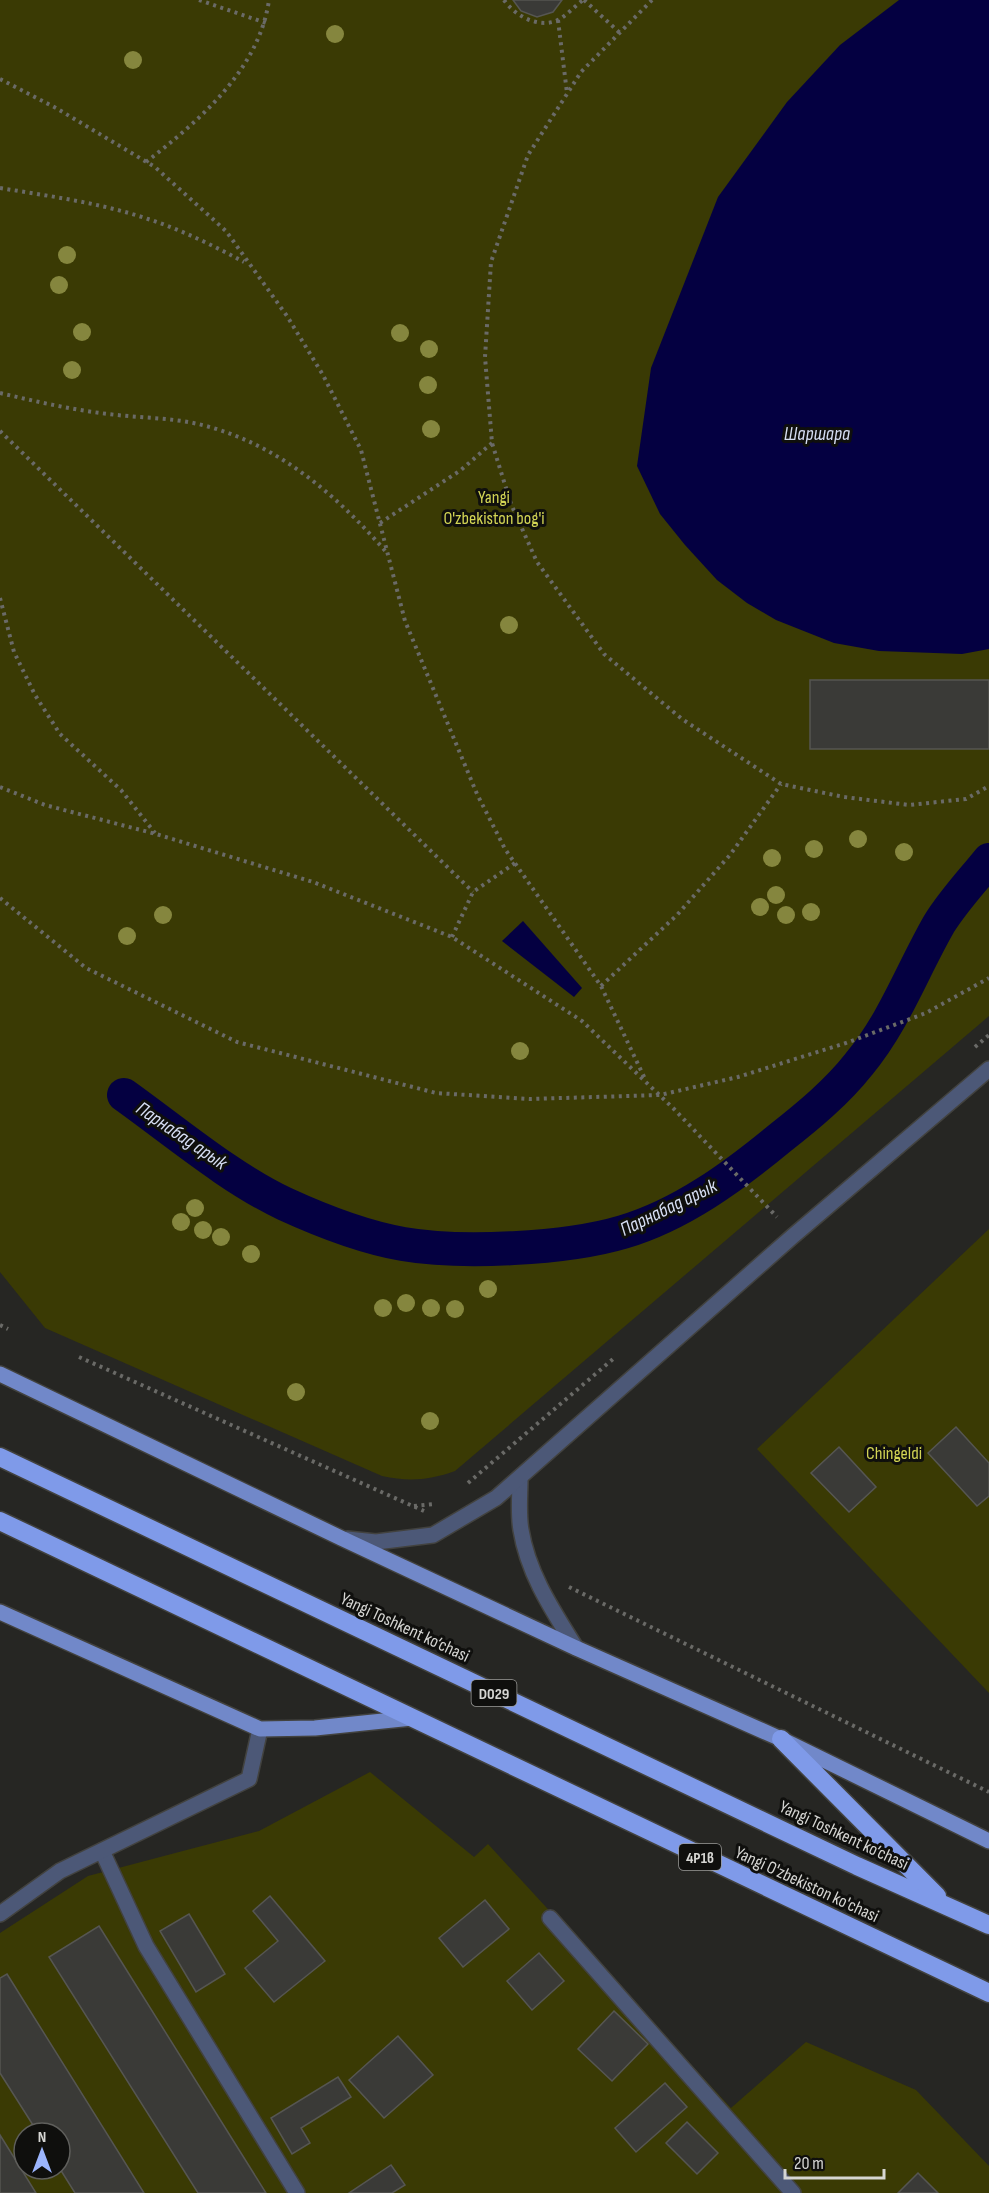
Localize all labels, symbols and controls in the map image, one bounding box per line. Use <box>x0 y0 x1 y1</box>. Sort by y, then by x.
water label: Шаршара <box>784 422 850 446</box>
park label: Yangi O'zbekiston bog'i <box>443 487 545 529</box>
water label: Парнабад арык <box>131 1097 233 1176</box>
water label: Парнабад арык <box>616 1173 722 1242</box>
park label: Chingeldi <box>866 1443 922 1464</box>
street label: Yangi Toshkent ko‘chasi <box>337 1588 473 1667</box>
road number: D029 <box>472 1680 516 1706</box>
street label: Yangi Toshkent ko‘chasi <box>776 1796 912 1875</box>
street label: Yangi O'zbekiston ko'chasi <box>732 1842 882 1927</box>
road number: 4Р1в <box>679 1844 721 1870</box>
north arrow <box>12 2121 72 2181</box>
text: N <box>38 2128 46 2147</box>
scale bar <box>785 2142 884 2180</box>
text: 20 m <box>794 2153 824 2174</box>

